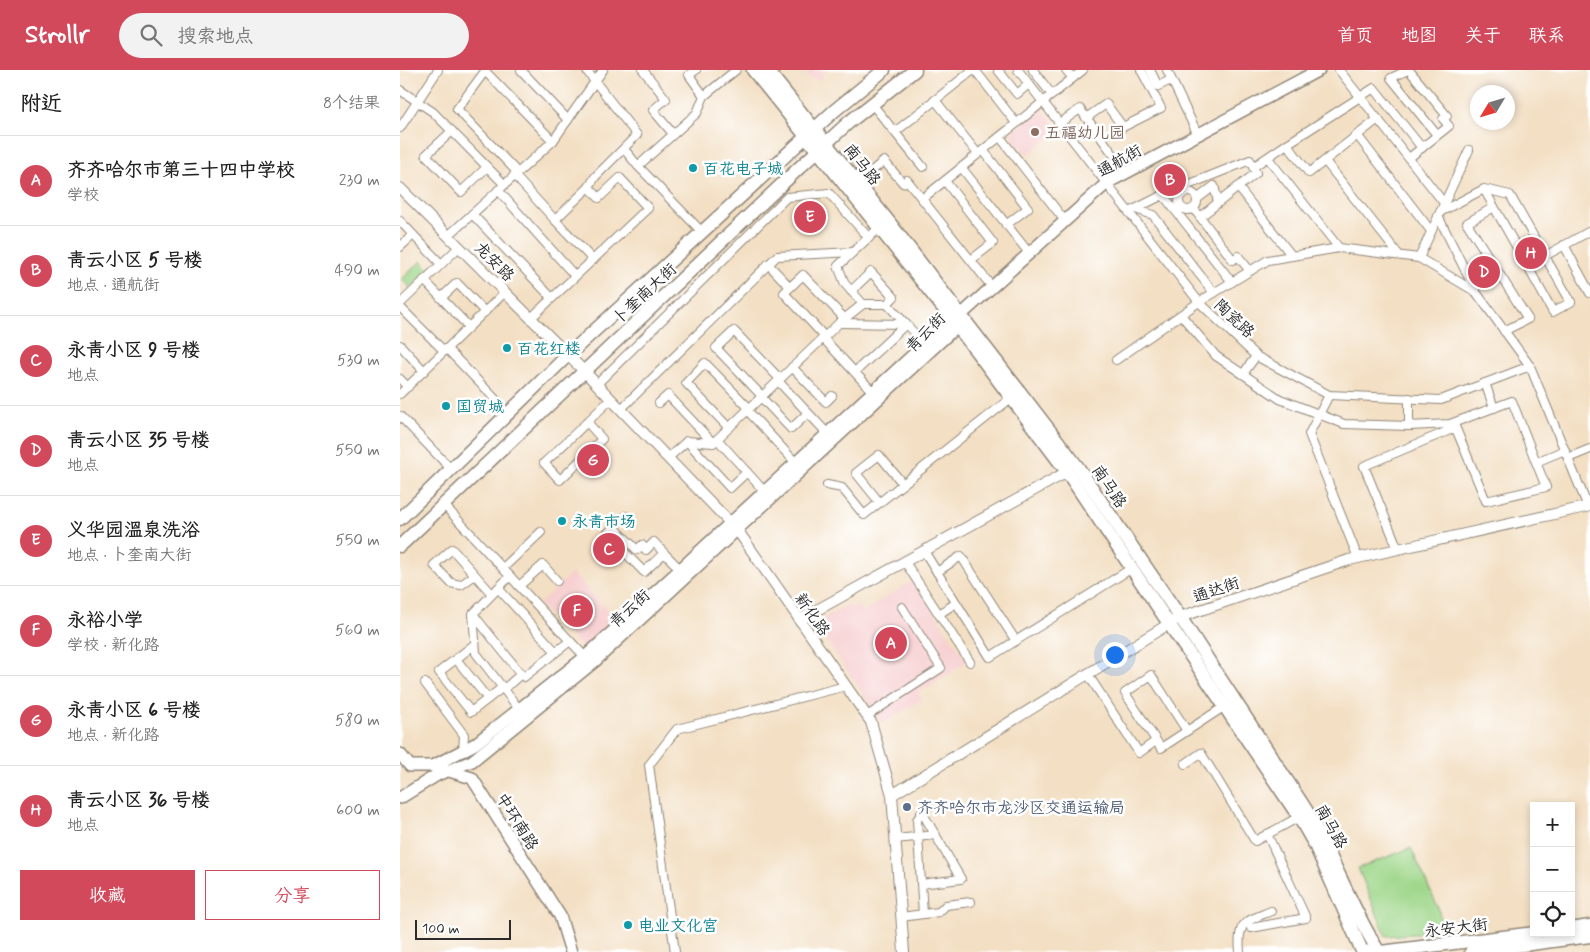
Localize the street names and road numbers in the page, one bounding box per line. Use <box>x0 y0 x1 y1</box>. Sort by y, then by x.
street label: 南马路 <box>839 140 885 190</box>
street label: 通航街 <box>1094 140 1146 182</box>
street label: 龙安路 <box>470 238 518 286</box>
street label: 卜奎南大街 <box>609 259 681 329</box>
street label: 陶瓷路 <box>1209 295 1259 343</box>
street label: 青云街 <box>902 309 950 357</box>
street label: 南马路 <box>1087 461 1131 513</box>
street label: 通达街 <box>1190 573 1243 608</box>
street label: 青云街 <box>605 585 655 633</box>
street label: 新化路 <box>789 589 834 641</box>
street label: 中环南路 <box>491 789 543 855</box>
street label: 南马路 <box>1310 801 1352 853</box>
street label: 永安大街 <box>1423 914 1489 943</box>

